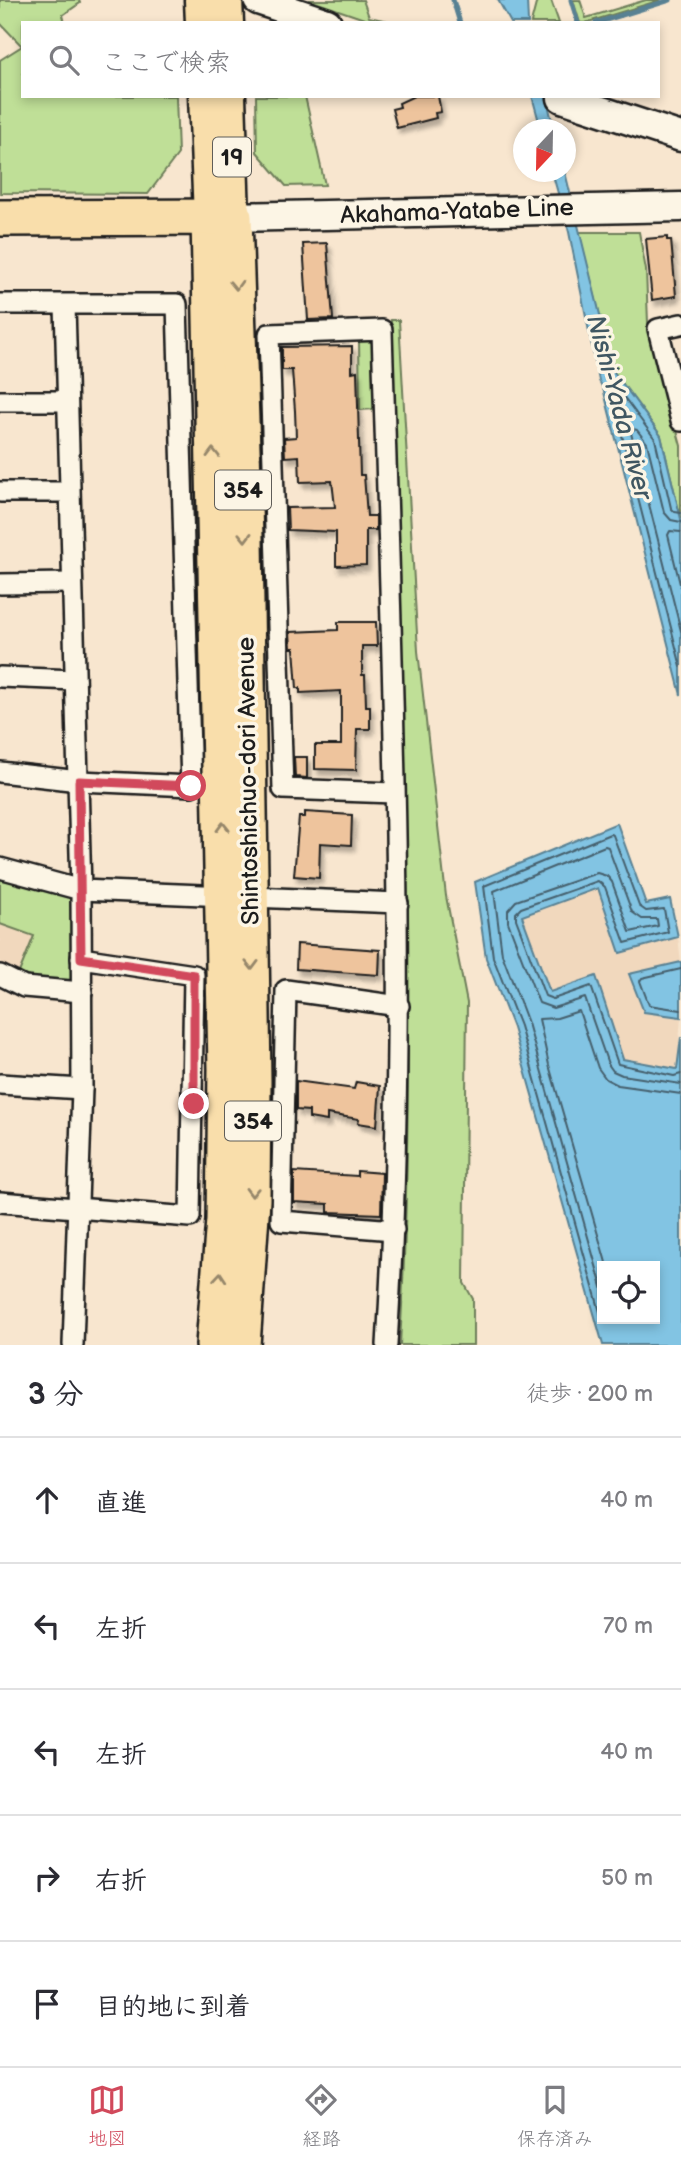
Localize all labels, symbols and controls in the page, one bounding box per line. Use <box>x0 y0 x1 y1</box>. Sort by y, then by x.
search box <box>21 21 660 98</box>
icon: search <box>45 41 83 79</box>
text: ここで検索 <box>101 48 231 79</box>
north arrow <box>513 119 576 182</box>
road number: 19 <box>213 138 251 176</box>
street label: Akahama-Yatabe Line <box>340 193 574 230</box>
one-way arrow <box>228 281 244 291</box>
water label: Nishi-Yada River <box>579 312 659 505</box>
one-way arrow <box>205 447 221 458</box>
road number: 354 <box>215 470 271 510</box>
one-way arrow <box>237 532 252 543</box>
street label: Shintoshichuo-dori Avenue <box>231 637 266 925</box>
route start <box>175 770 206 801</box>
one-way arrow <box>215 822 231 832</box>
one-way arrow <box>244 959 259 970</box>
route end <box>178 1088 209 1119</box>
road number: 354 <box>225 1102 281 1140</box>
one-way arrow <box>244 1187 260 1198</box>
map controls <box>597 1261 660 1324</box>
button: locate <box>597 1261 660 1324</box>
one-way arrow <box>212 1271 227 1282</box>
text: 3 分 <box>28 1377 84 1413</box>
text: 徒歩 · 200 m <box>526 1380 653 1408</box>
icon: ahead <box>28 1481 66 1519</box>
text: 40 m <box>600 1486 653 1514</box>
text: 直進 <box>95 1488 147 1519</box>
icon: left <box>28 1607 66 1645</box>
text: 70 m <box>603 1612 653 1640</box>
text: 左折 <box>95 1614 147 1645</box>
icon: left <box>28 1733 66 1771</box>
text: 40 m <box>600 1738 653 1766</box>
text: 左折 <box>95 1740 147 1771</box>
icon: right <box>28 1859 66 1897</box>
text: 50 m <box>601 1864 653 1892</box>
text: 右折 <box>95 1866 147 1897</box>
icon: arrive <box>28 1985 66 2023</box>
text: 目的地に到着 <box>95 1992 251 2023</box>
tab: 地図 <box>88 2081 126 2151</box>
tab: 経路 <box>302 2081 341 2151</box>
tab: 保存済み <box>517 2081 593 2151</box>

